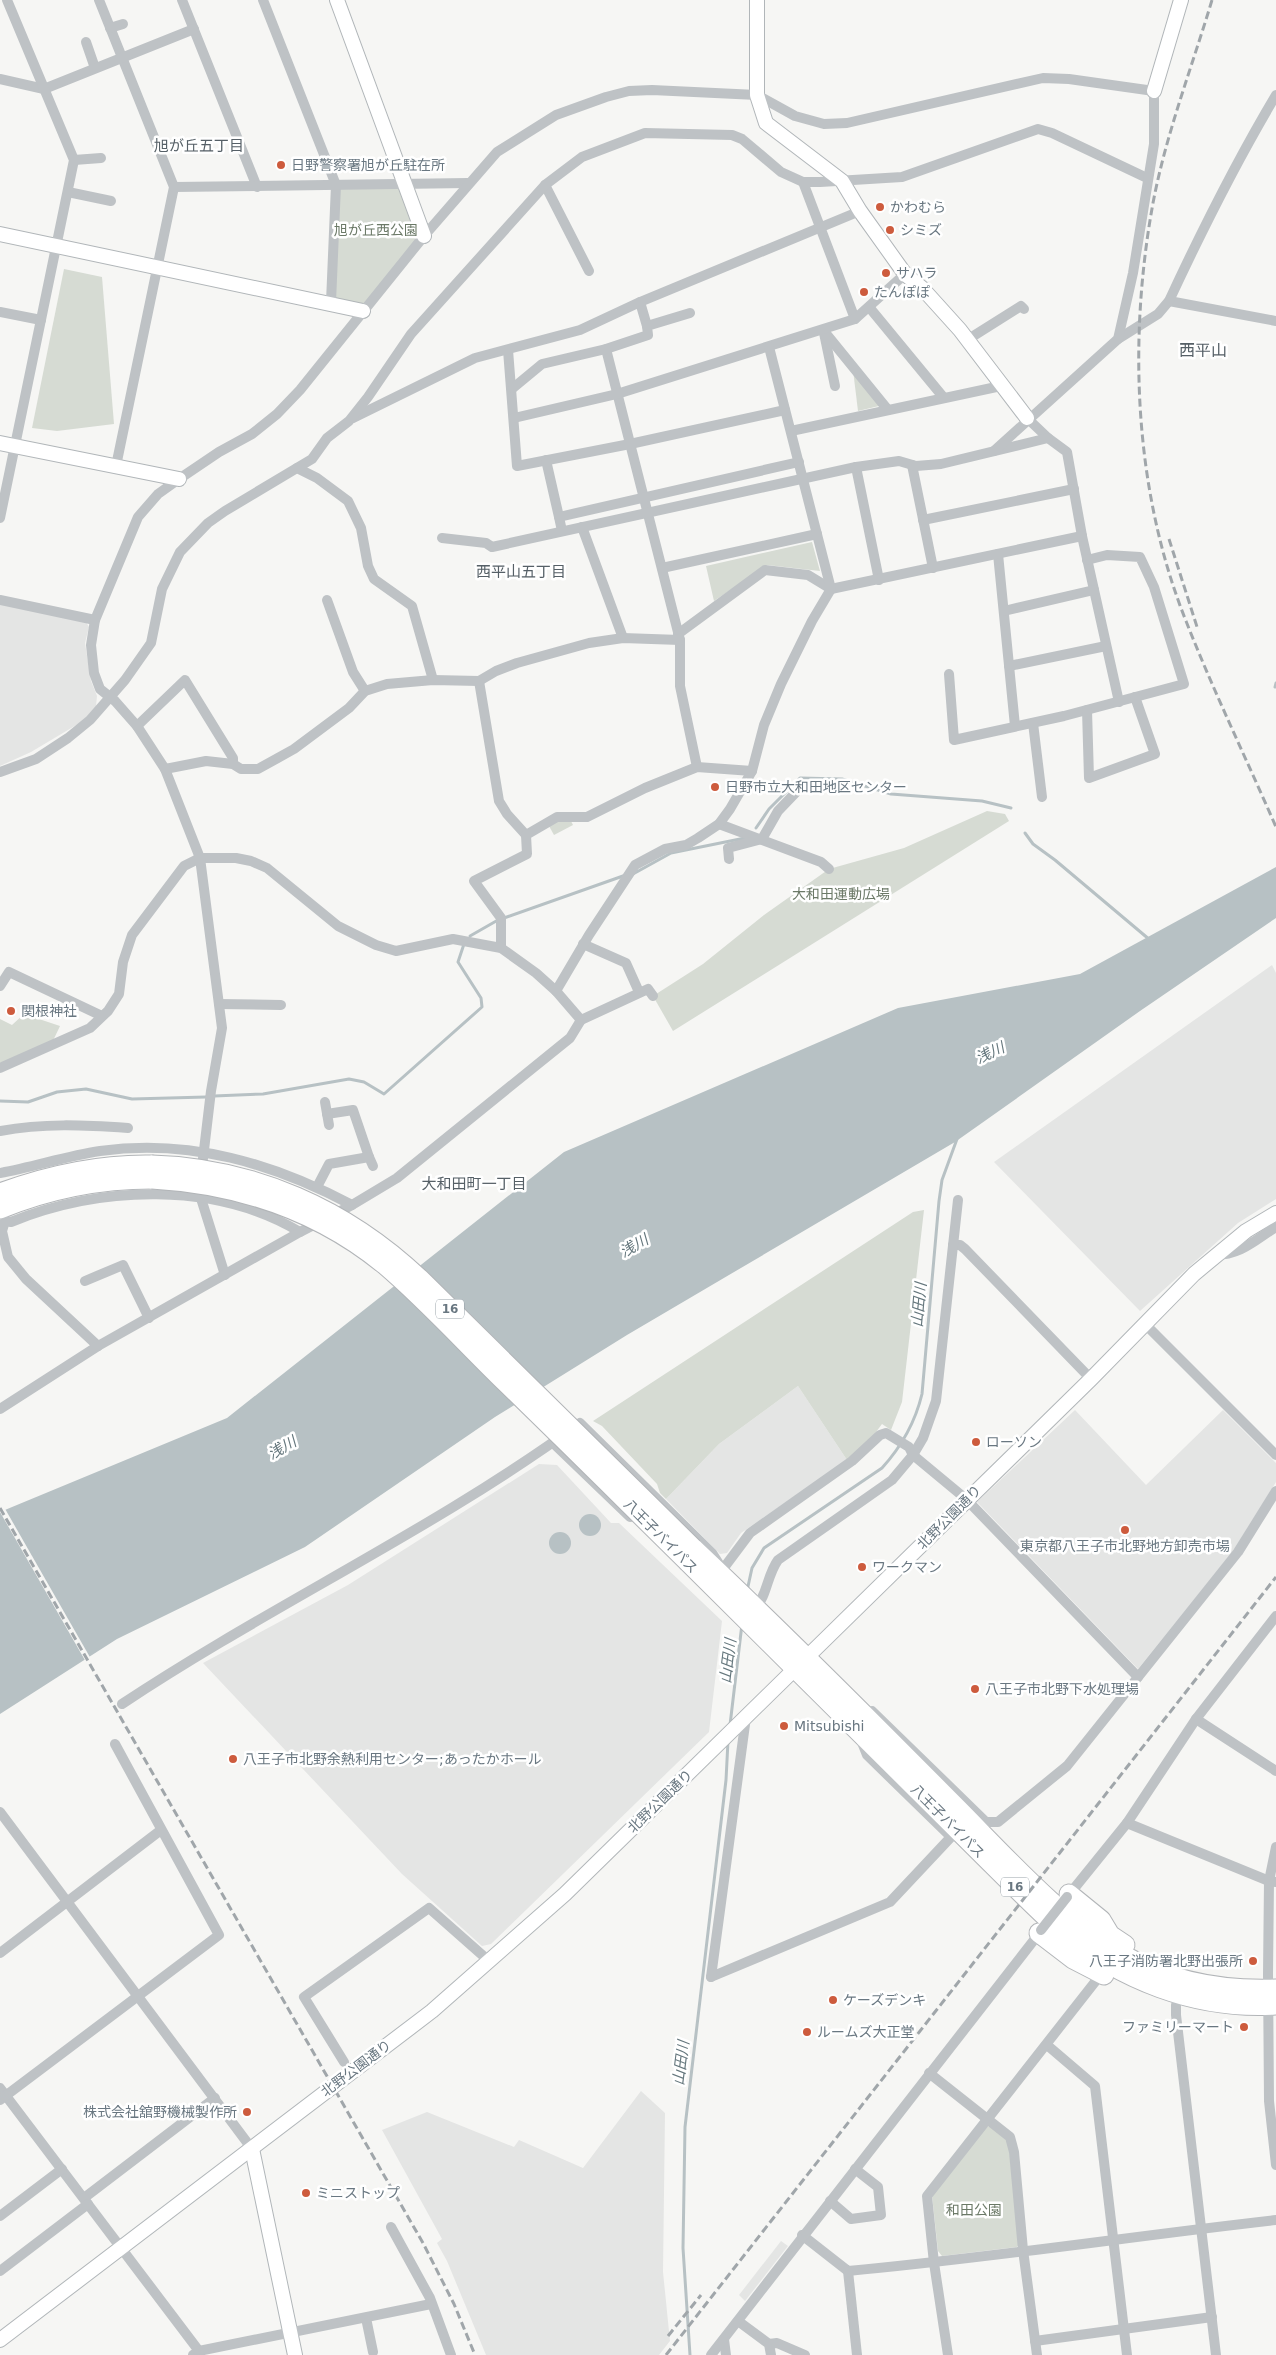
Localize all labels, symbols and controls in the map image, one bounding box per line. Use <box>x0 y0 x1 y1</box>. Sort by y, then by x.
district label: 旭が丘五丁目 <box>154 137 244 155</box>
place label: 日野警察署旭が丘駐在所 <box>291 157 445 173</box>
marker: 日野警察署旭が丘駐在所 <box>275 159 287 171</box>
place label: かわむら <box>890 199 946 215</box>
marker: かわむら <box>874 201 886 213</box>
park label: 旭が丘西公園 <box>334 222 418 238</box>
place label: シミズ <box>900 222 942 238</box>
marker: シミズ <box>884 224 896 236</box>
place label: サハラ <box>896 265 937 281</box>
marker: サハラ <box>880 267 892 279</box>
place label: たんぽぽ <box>874 284 930 300</box>
marker: たんぽぽ <box>858 286 870 298</box>
district label: 西平山 <box>1179 341 1227 360</box>
district label: 西平山五丁目 <box>476 563 566 581</box>
place label: 日野市立大和田地区センター <box>725 779 907 795</box>
marker: 日野市立大和田地区センター <box>709 781 721 793</box>
park label: 大和田運動広場 <box>792 886 890 902</box>
place label: 関根神社 <box>21 1003 77 1019</box>
marker: 関根神社 <box>5 1005 17 1017</box>
water label: 浅川 <box>973 1038 1009 1067</box>
district label: 大和田町一丁目 <box>421 1175 527 1193</box>
water label: 浅川 <box>617 1230 653 1261</box>
water label: 山田川 <box>908 1280 930 1328</box>
road number: 16 <box>436 1300 464 1318</box>
water label: 浅川 <box>265 1432 301 1463</box>
place label: ローソン <box>986 1434 1042 1450</box>
marker: ローソン <box>970 1436 982 1448</box>
street label: 北野公園通り <box>914 1482 984 1552</box>
street label: 八王子バイパス <box>621 1496 701 1576</box>
marker: 東京都八王子市北野地方卸売市場 <box>1119 1524 1131 1536</box>
place label: 東京都八王子市北野地方卸売市場 <box>1020 1538 1230 1554</box>
place label: ワークマン <box>872 1559 942 1575</box>
marker: ワークマン <box>856 1561 868 1573</box>
water label: 山田川 <box>716 1636 740 1684</box>
place label: 八王子市北野下水処理場 <box>985 1681 1139 1697</box>
marker: 八王子市北野下水処理場 <box>969 1683 981 1695</box>
place label: Mitsubishi <box>794 1718 864 1734</box>
marker: Mitsubishi <box>778 1720 790 1732</box>
place label: 八王子市北野余熱利用センター;あったかホール <box>243 1751 542 1767</box>
marker: 八王子市北野余熱利用センター;あったかホール <box>227 1753 239 1765</box>
street label: 北野公園通り <box>624 1766 696 1836</box>
street label: 八王子バイパス <box>908 1781 988 1861</box>
road number: 16 <box>1001 1878 1029 1896</box>
place label: 八王子消防署北野出張所 <box>1089 1953 1243 1969</box>
marker: 八王子消防署北野出張所 <box>1247 1955 1259 1967</box>
place label: ケーズデンキ <box>843 1992 926 2008</box>
marker: ケーズデンキ <box>827 1994 839 2006</box>
place label: ファミリーマート <box>1122 2019 1234 2035</box>
marker: ファミリーマート <box>1238 2021 1250 2033</box>
place label: ルームズ大正堂 <box>817 2024 915 2040</box>
marker: ルームズ大正堂 <box>801 2026 813 2038</box>
street label: 北野公園通り <box>318 2036 394 2100</box>
water label: 山田川 <box>669 2038 693 2086</box>
place label: 株式会社舘野機械製作所 <box>83 2104 237 2120</box>
marker: 株式会社舘野機械製作所 <box>241 2106 253 2118</box>
place label: ミニストップ <box>316 2185 400 2201</box>
marker: ミニストップ <box>300 2187 312 2199</box>
park label: 和田公園 <box>946 2202 1002 2218</box>

